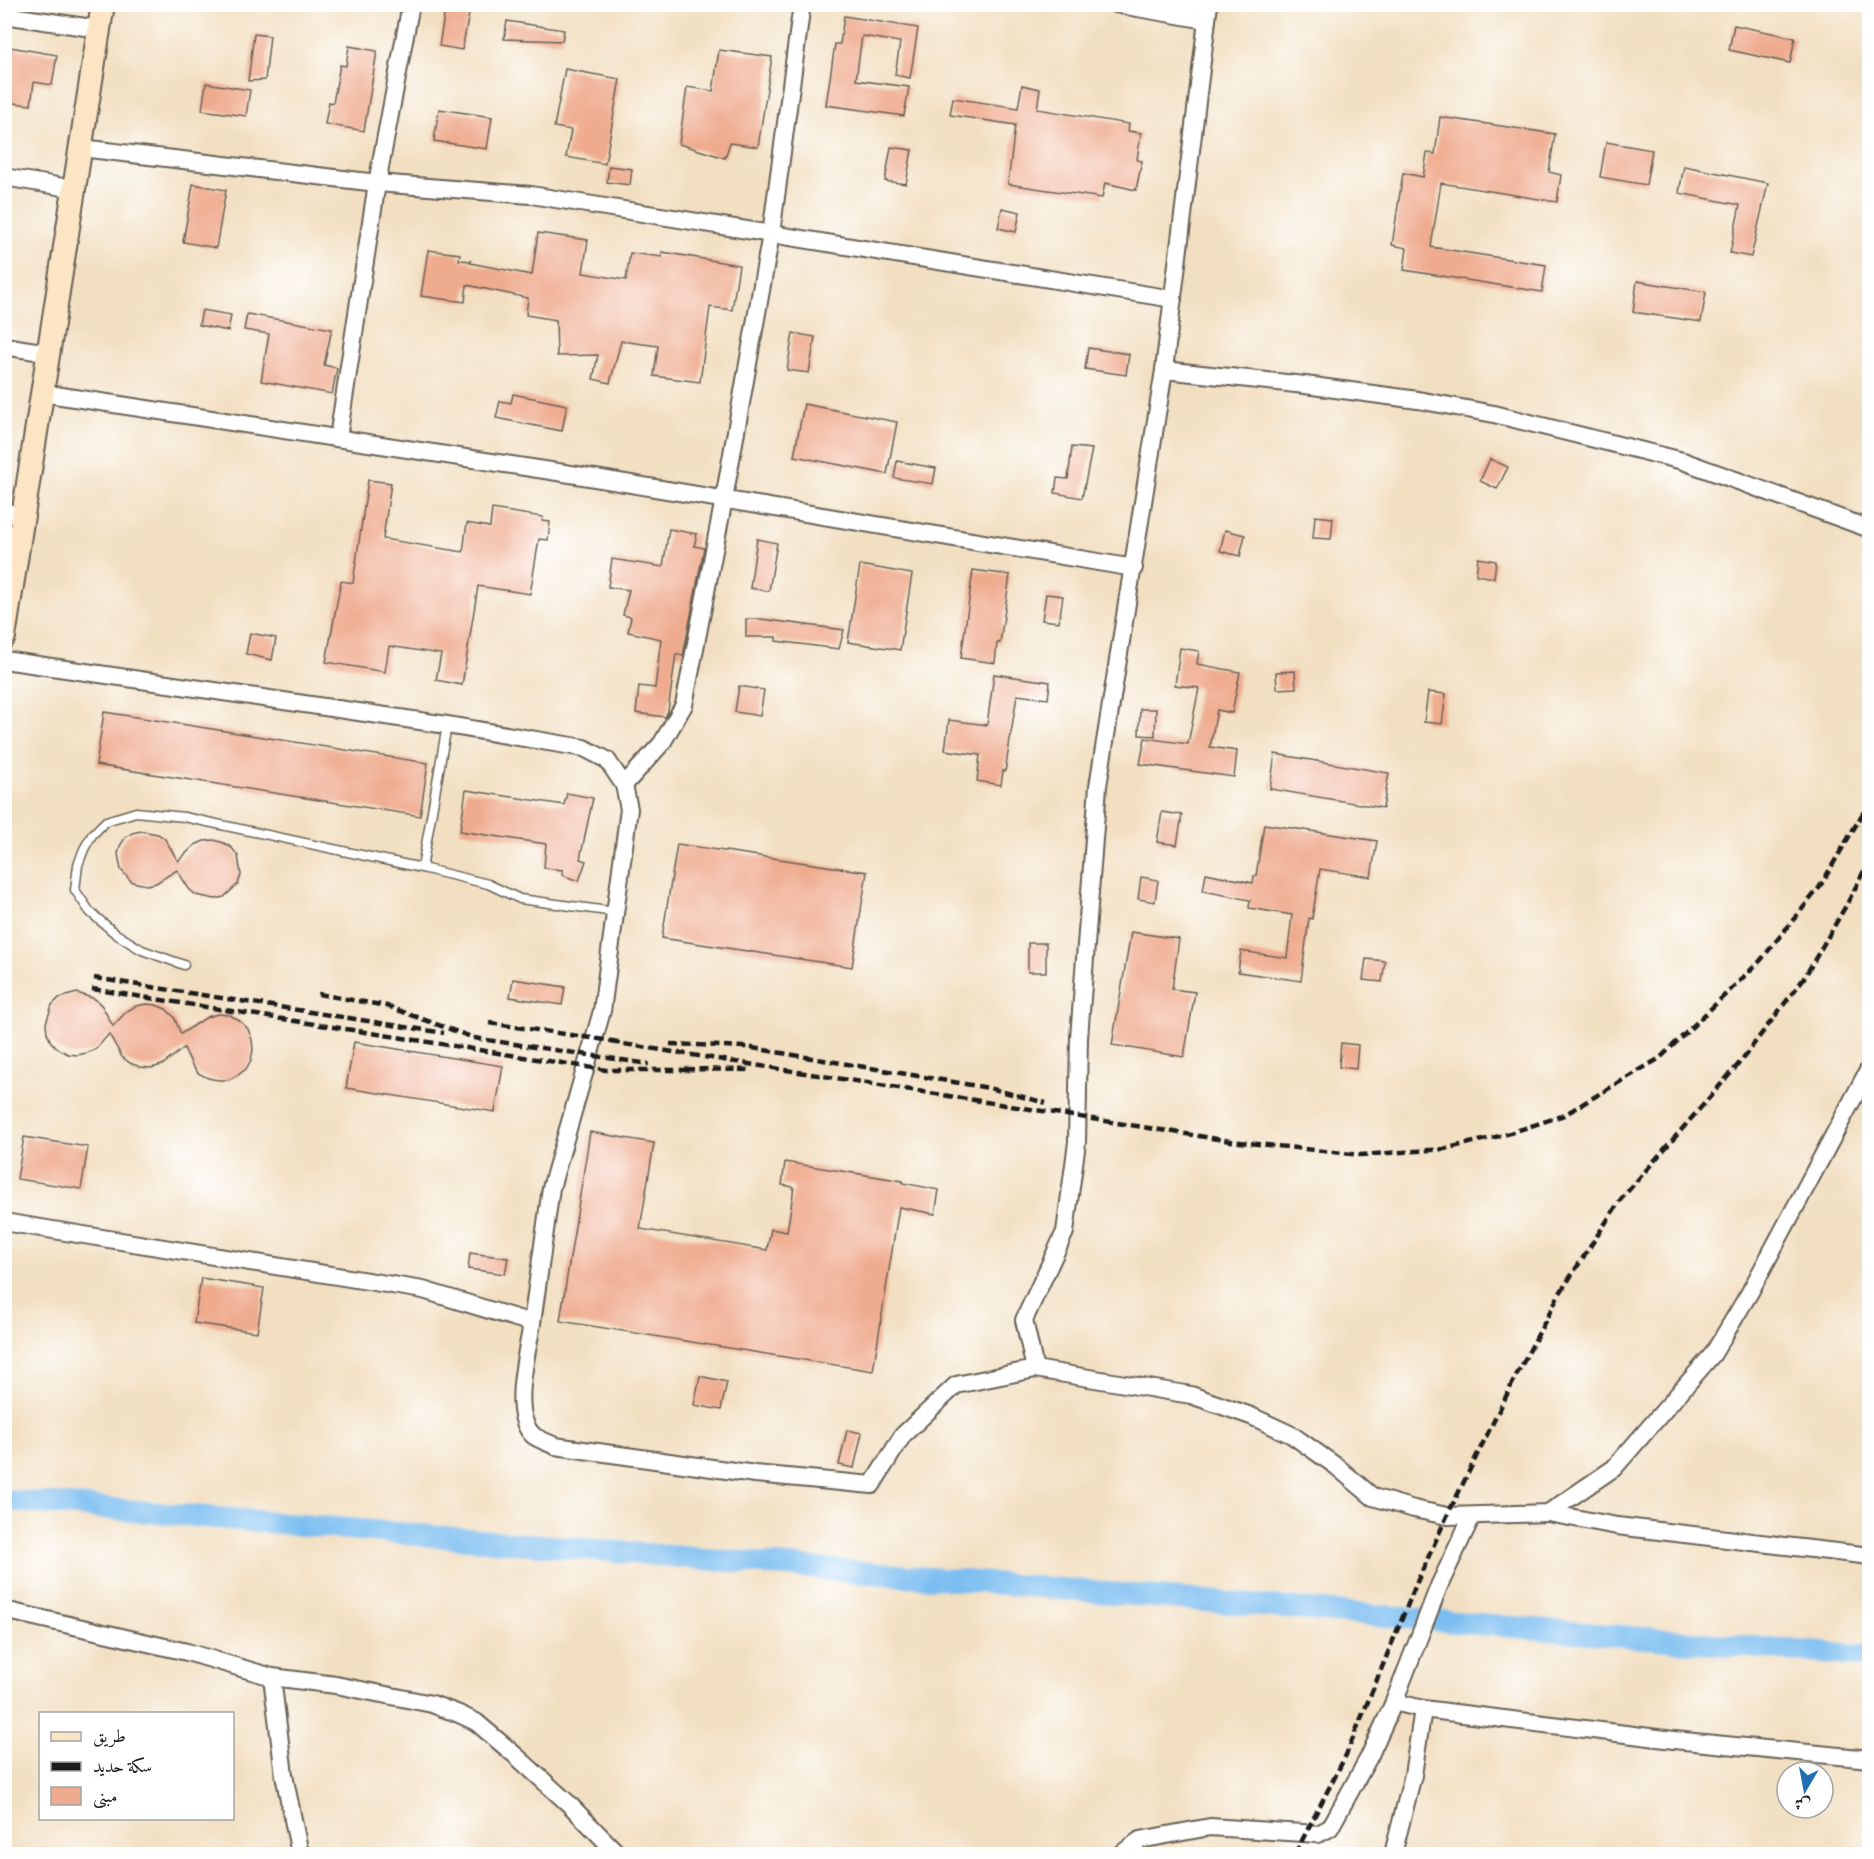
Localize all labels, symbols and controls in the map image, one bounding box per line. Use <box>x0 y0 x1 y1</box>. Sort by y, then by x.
legend <box>39 1712 234 1820</box>
text: طريق <box>93 1724 126 1748</box>
text: سكة حديد <box>93 1754 152 1777</box>
north arrow <box>1775 1760 1835 1820</box>
text: مبنى <box>93 1784 118 1809</box>
text: ش <box>1793 1793 1812 1816</box>

